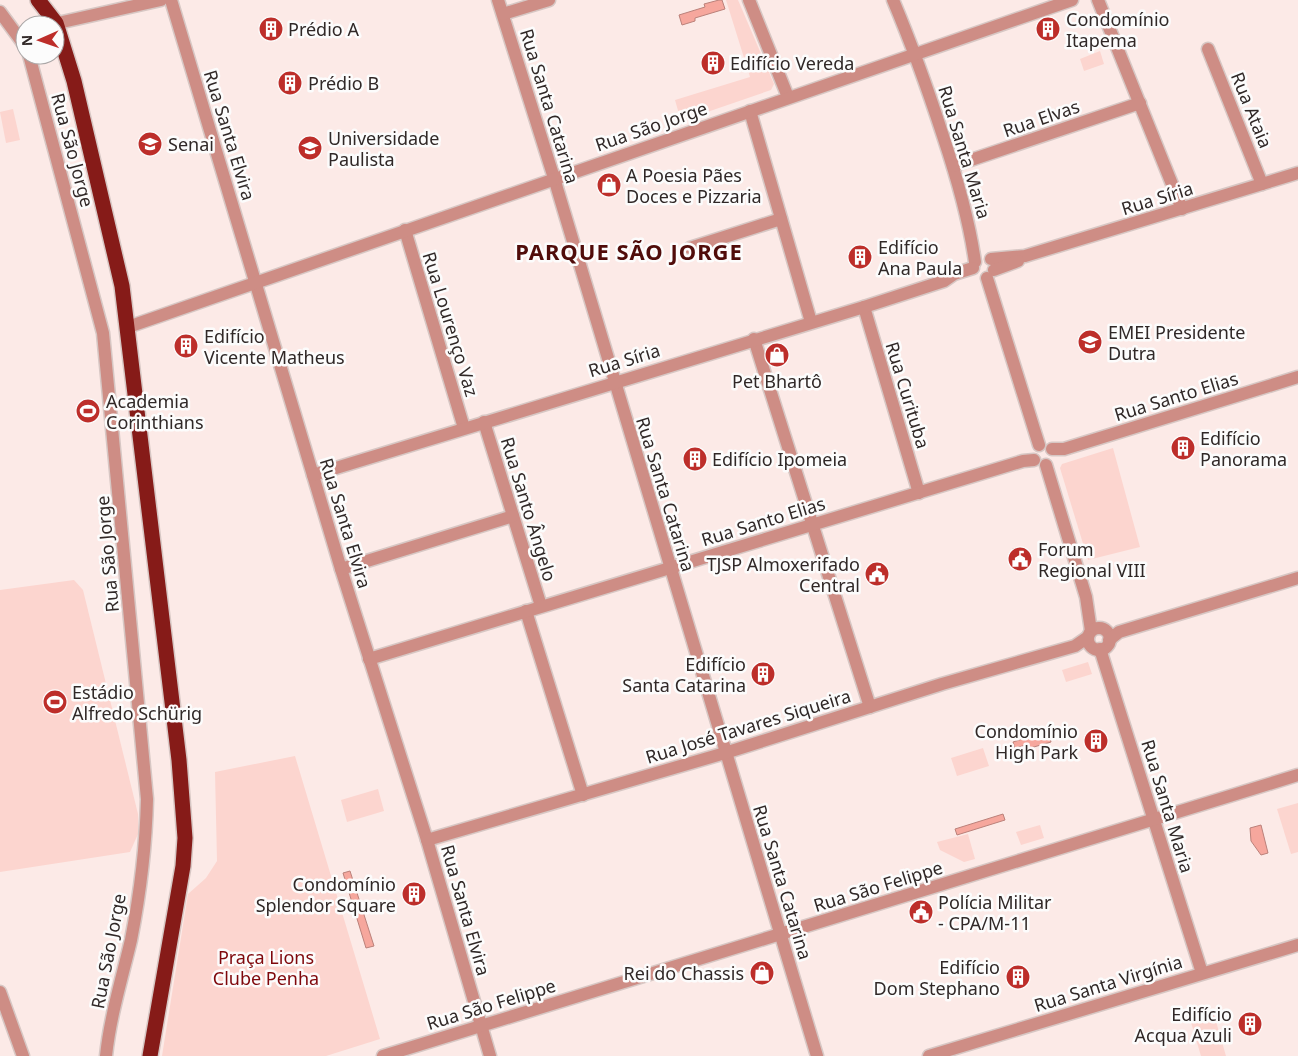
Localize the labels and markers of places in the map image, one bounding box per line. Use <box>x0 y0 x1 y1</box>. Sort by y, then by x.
place label: Condomínio Itapema <box>1066 7 1169 52</box>
building icon: Prédio A <box>258 16 284 42</box>
building icon: Condomínio Itapema <box>1035 16 1061 42</box>
place label: Prédio A <box>288 17 359 41</box>
building icon: Edifício Vereda <box>700 50 726 76</box>
place label: Edifício Vereda <box>730 51 854 75</box>
building icon: Prédio B <box>277 70 303 96</box>
place label: Prédio B <box>308 71 379 95</box>
place label: Universidade Paulista <box>328 126 439 171</box>
school or university icon: Senai <box>137 131 163 157</box>
place label: Senai <box>168 132 214 156</box>
school or university icon: Universidade Paulista <box>297 135 323 161</box>
place label: A Poesia Pães Doces e Pizzaria <box>626 163 762 208</box>
shop icon: A Poesia Pães Doces e Pizzaria <box>596 172 622 198</box>
place label: Edifício Ana Paula <box>878 235 962 280</box>
building icon: Edifício Ana Paula <box>847 244 873 270</box>
place label: EMEI Presidente Dutra <box>1108 320 1246 365</box>
place label: Edifício Vicente Matheus <box>204 324 345 369</box>
school or university icon: EMEI Presidente Dutra <box>1077 329 1103 355</box>
building icon: Edifício Vicente Matheus <box>173 333 199 359</box>
shop icon: Pet Bhartô <box>764 342 790 368</box>
place label: Pet Bhartô <box>732 369 822 393</box>
place label: Academia Corinthians <box>106 389 204 434</box>
sports icon: Academia Corinthians <box>75 398 101 424</box>
place label: Edifício Panorama <box>1200 426 1287 471</box>
building icon: Edifício Panorama <box>1170 435 1196 461</box>
building icon: Edifício Ipomeia <box>682 446 708 472</box>
place label: Edifício Ipomeia <box>712 447 847 471</box>
place label: Forum Regional VIII <box>1038 537 1146 582</box>
public building icon: Forum Regional VIII <box>1007 546 1033 572</box>
place label: TJSP Almoxerifado Central <box>706 552 860 597</box>
public building icon: TJSP Almoxerifado Central <box>864 561 890 587</box>
place label: Edifício Santa Catarina <box>622 652 746 697</box>
building icon: Edifício Santa Catarina <box>750 661 776 687</box>
place label: Estádio Alfredo Schürig <box>72 680 202 725</box>
sports icon: Estádio Alfredo Schürig <box>42 689 68 715</box>
place label: Condomínio High Park <box>975 719 1078 764</box>
building icon: Condomínio High Park <box>1083 728 1109 754</box>
place label: Condomínio Splendor Square <box>256 872 396 917</box>
building icon: Condomínio Splendor Square <box>401 881 427 907</box>
place label: Polícia Militar - CPA/M-11 <box>938 890 1052 935</box>
public building icon: Polícia Militar - CPA/M-11 <box>908 899 934 925</box>
place label: Edifício Dom Stephano <box>874 955 1000 1000</box>
shop icon: Rei do Chassis <box>749 960 775 986</box>
place label: Rei do Chassis <box>624 961 744 985</box>
building icon: Edifício Dom Stephano <box>1005 964 1031 990</box>
place label: Edifício Acqua Azuli <box>1135 1002 1232 1047</box>
building icon: Edifício Acqua Azuli <box>1237 1011 1263 1037</box>

